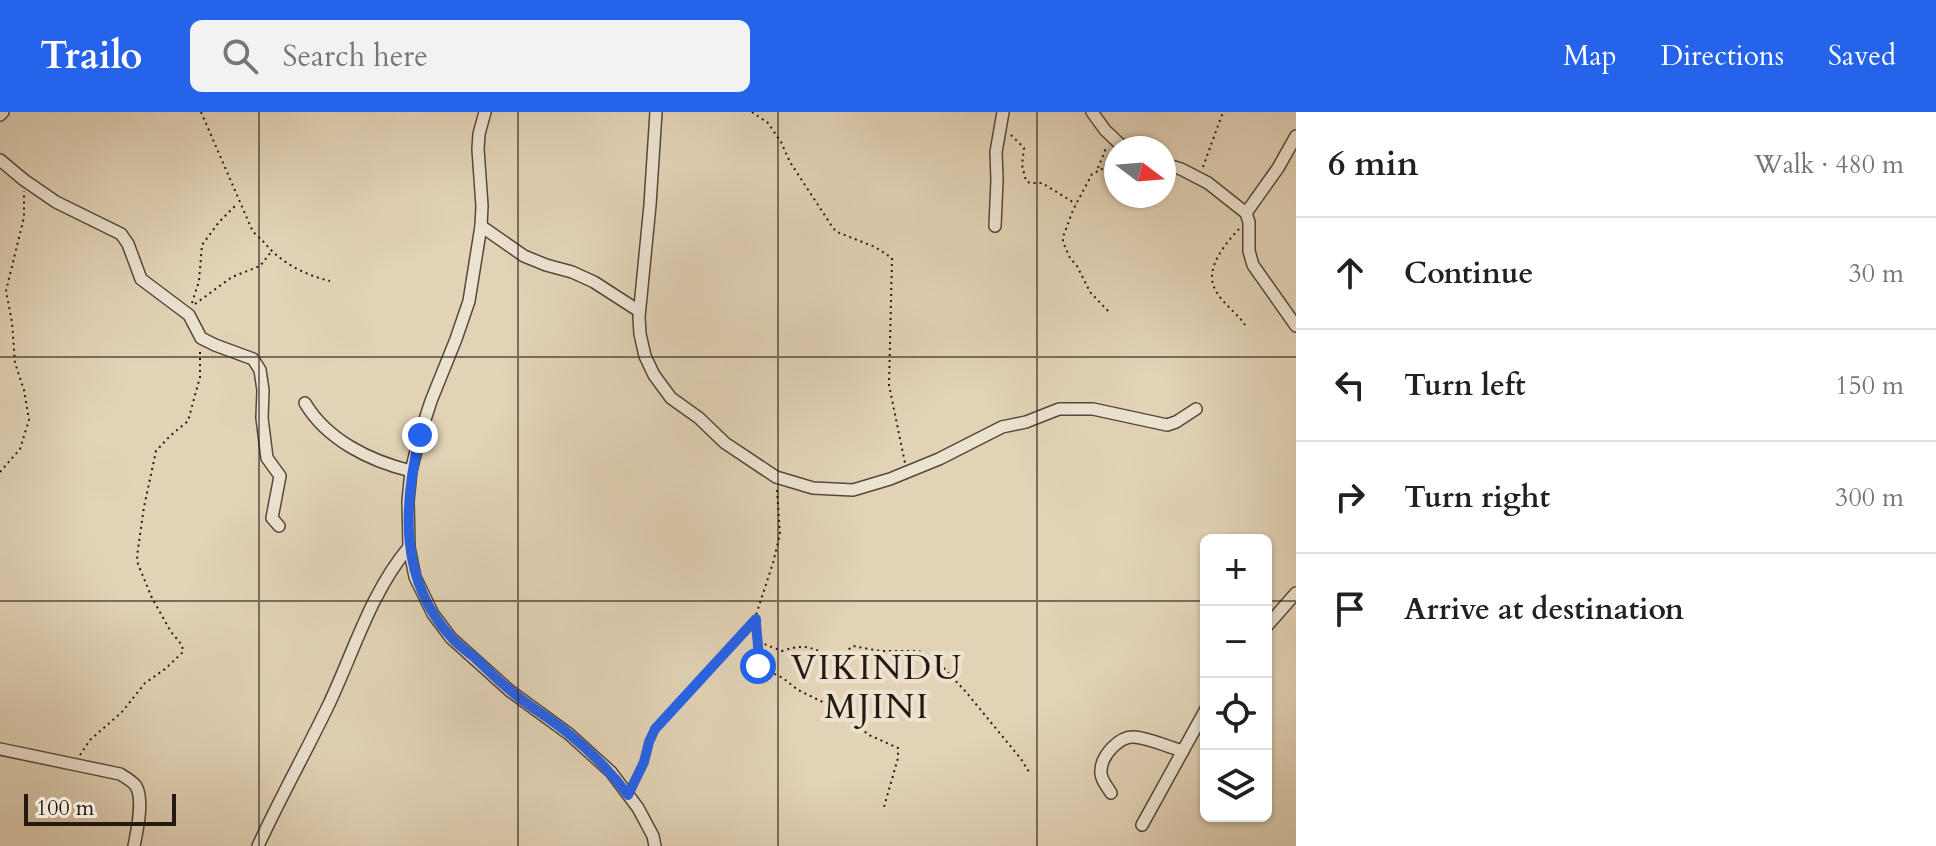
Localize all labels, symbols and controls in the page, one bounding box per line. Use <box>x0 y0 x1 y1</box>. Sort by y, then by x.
search box <box>190 20 750 92</box>
text: Trailo <box>40 30 142 82</box>
icon: search <box>218 34 262 78</box>
text: Search here <box>282 36 428 77</box>
text: Map <box>1563 37 1617 75</box>
text: Directions <box>1661 37 1784 75</box>
text: Saved <box>1828 37 1896 75</box>
north arrow <box>1104 136 1176 208</box>
text: 6 min <box>1328 141 1419 187</box>
text: Walk · 480 m <box>1754 147 1904 182</box>
icon: ahead <box>1328 251 1372 295</box>
text: Continue <box>1404 253 1533 294</box>
text: 30 m <box>1848 256 1904 291</box>
icon: left <box>1328 363 1372 407</box>
text: Turn left <box>1404 365 1526 406</box>
text: 150 m <box>1835 368 1904 403</box>
route end <box>402 417 438 453</box>
icon: right <box>1328 475 1372 519</box>
text: Turn right <box>1404 477 1550 518</box>
text: 300 m <box>1835 480 1904 515</box>
map controls <box>1200 534 1272 822</box>
button: + <box>1200 534 1272 606</box>
icon: arrive <box>1328 587 1372 631</box>
text: Arrive at destination <box>1404 589 1684 630</box>
button: − <box>1200 606 1272 678</box>
district label: VIKINDU MJINI <box>791 645 963 730</box>
route start <box>740 648 776 684</box>
button: locate <box>1200 678 1272 750</box>
button: layers <box>1200 750 1272 822</box>
scale bar <box>24 790 176 826</box>
text: 100 m <box>36 793 94 823</box>

